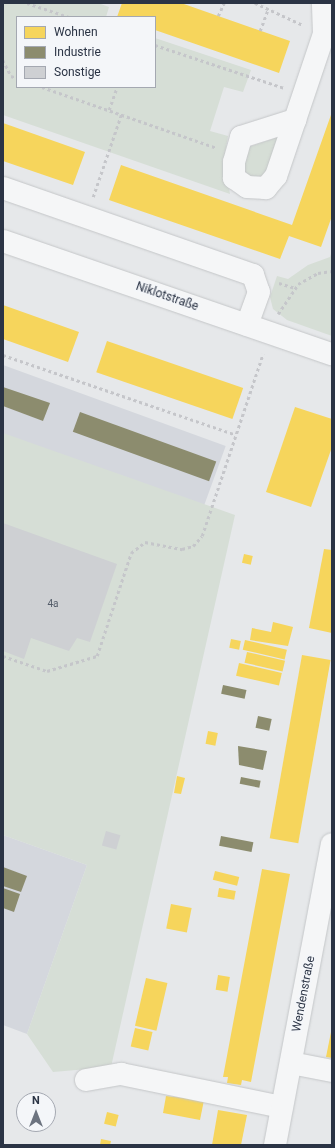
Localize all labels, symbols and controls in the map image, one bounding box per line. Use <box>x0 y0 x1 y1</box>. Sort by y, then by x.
legend <box>16 16 156 88</box>
text: Wohnen <box>54 25 98 39</box>
text: Industrie <box>54 45 101 59</box>
text: Sonstige <box>54 65 101 79</box>
street label: Niklotstraße <box>134 280 200 314</box>
house number: 4a <box>47 598 59 610</box>
street label: Wendenstraße <box>290 955 318 1033</box>
north arrow <box>16 1092 56 1132</box>
text: N <box>32 1094 40 1107</box>

